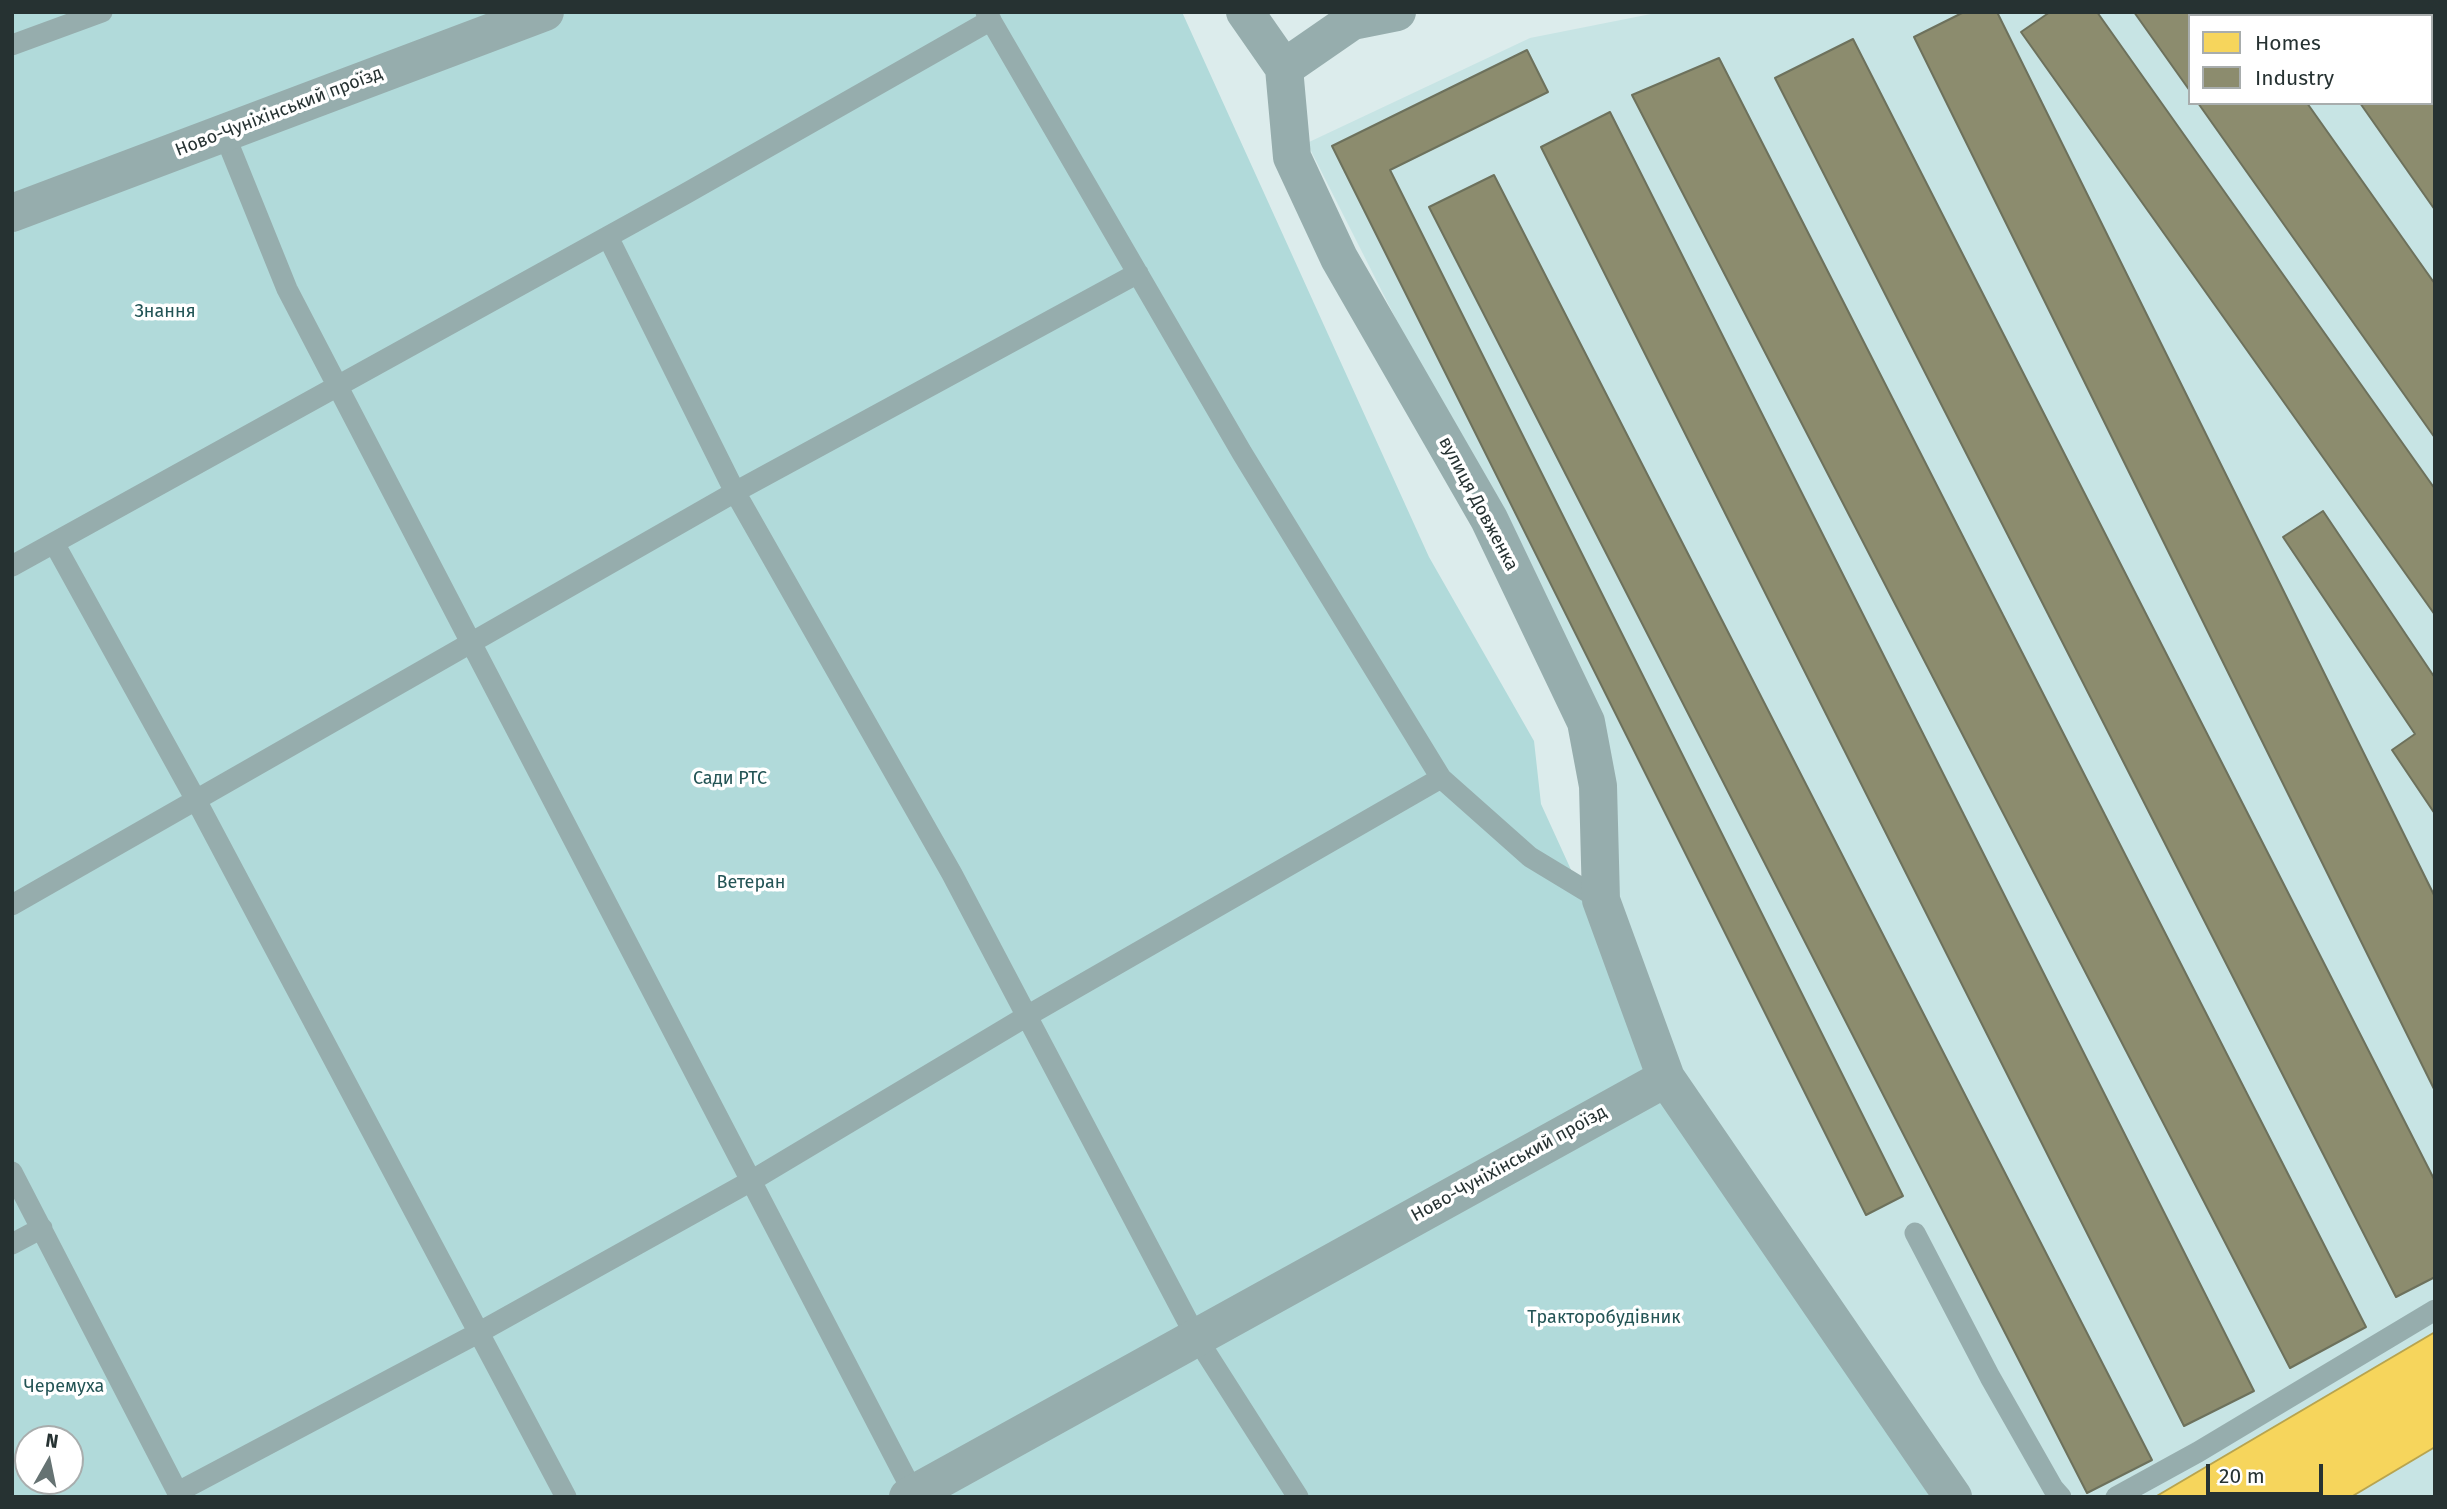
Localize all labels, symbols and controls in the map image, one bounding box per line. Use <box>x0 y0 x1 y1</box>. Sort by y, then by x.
legend <box>2188 14 2433 105</box>
text: Homes <box>2255 30 2321 56</box>
street label: Ново-Чуніхінський проїзд <box>172 62 386 162</box>
text: Industry <box>2255 65 2334 91</box>
park label: Знання <box>134 301 196 323</box>
street label: вулиця Довженка <box>1434 433 1522 575</box>
park label: Сади РТС <box>693 768 767 790</box>
park label: Ветеран <box>717 872 785 894</box>
street label: Ново-Чуніхінський проїзд <box>1408 1101 1610 1227</box>
park label: Тракторобудівник <box>1527 1307 1681 1329</box>
park label: Черемуха <box>24 1376 104 1398</box>
north arrow <box>14 1425 84 1495</box>
text: N <box>44 1428 60 1453</box>
scale bar <box>2209 1450 2326 1494</box>
text: 20 m <box>2219 1463 2265 1489</box>

